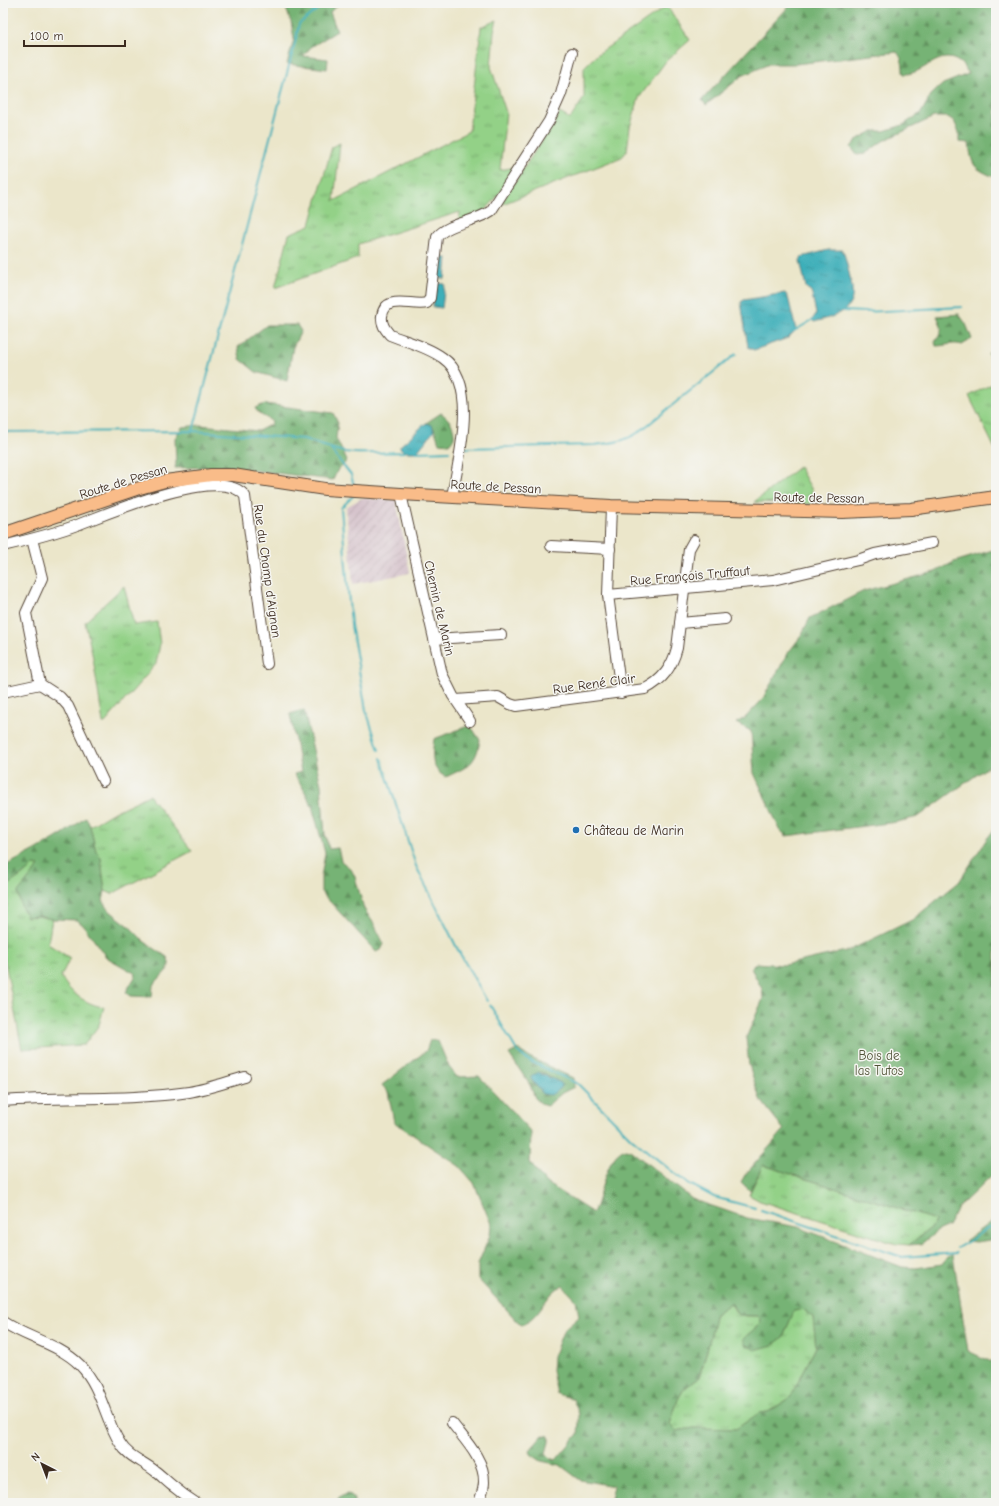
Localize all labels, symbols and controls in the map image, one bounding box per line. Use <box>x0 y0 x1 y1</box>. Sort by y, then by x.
scale bar <box>24 22 125 48</box>
text: 100 m <box>30 29 63 43</box>
street label: Route de Pessan <box>77 461 169 502</box>
street label: Route de Pessan <box>450 477 542 496</box>
street label: Route de Pessan <box>773 489 865 506</box>
street label: Rue du Champ d'Aignan <box>251 503 284 639</box>
street label: Chemin de Marin <box>421 559 458 657</box>
street label: Rue François Truffaut <box>630 563 752 588</box>
street label: Rue René Clair <box>552 670 637 697</box>
place label: Château de Marin <box>584 823 684 838</box>
marker: Château de Marin <box>571 825 581 835</box>
park label: Bois de las Tutos <box>855 1048 903 1078</box>
north arrow <box>22 1444 62 1484</box>
text: N <box>29 1450 43 1464</box>

